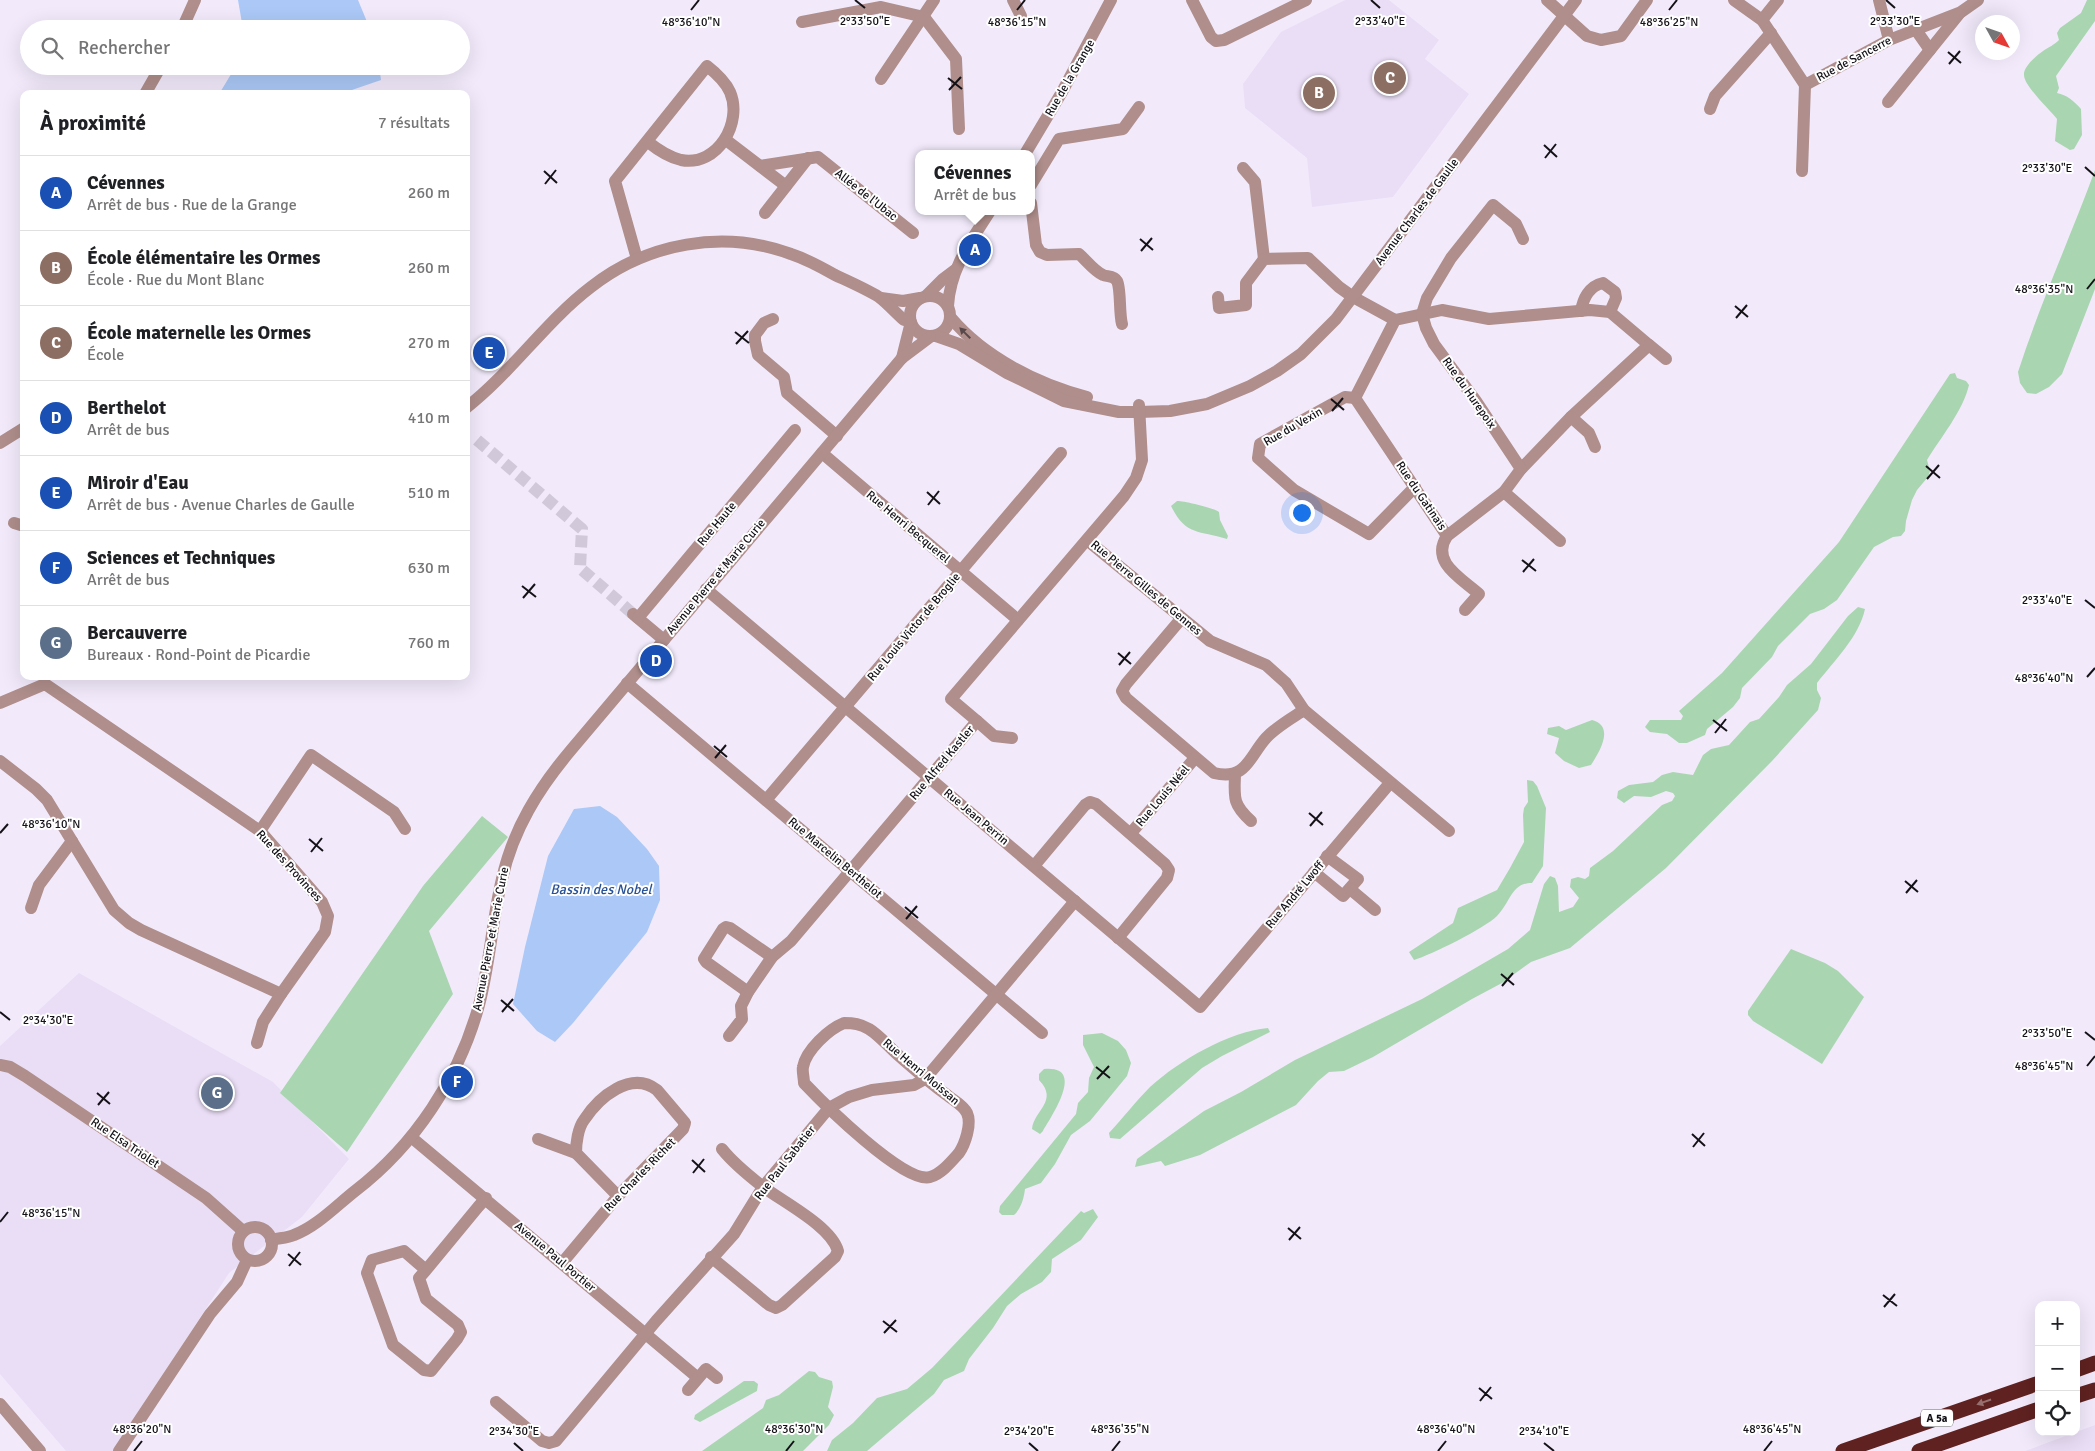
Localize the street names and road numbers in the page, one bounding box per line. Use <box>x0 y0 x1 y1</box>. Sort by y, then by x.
street label: Rue de Sancerre <box>1814 33 1894 85</box>
street label: Rue de la Grange <box>1042 37 1098 119</box>
street label: Avenue Charles de Gaulle <box>1372 156 1462 268</box>
street label: Allée de l'Ubac <box>832 166 901 224</box>
street label: Rue du Hurepoix <box>1439 354 1499 432</box>
street label: Rue du Vexin <box>1261 404 1325 450</box>
street label: Rue du Gatinais <box>1392 459 1450 533</box>
street label: Rue Henri Becquerel <box>863 488 953 567</box>
street label: Rue Haute <box>694 499 740 549</box>
street label: Avenue Pierre et Marie Curie <box>663 516 769 638</box>
street label: Rue Pierre Gilles de Gennes <box>1087 537 1205 639</box>
street label: Rue Louis Victor de Broglie <box>864 570 964 684</box>
street label: Rue Alfred Kastler <box>906 722 978 803</box>
street label: Rue Louis Néel <box>1133 762 1193 830</box>
street label: Rue Jean Perrin <box>940 786 1012 848</box>
street label: Rue Marcelin Berthelot <box>785 814 885 902</box>
street label: Rue des Provinces <box>253 827 325 905</box>
street label: Rue André Lwoff <box>1262 857 1328 932</box>
street label: Avenue Pierre et Marie Curie <box>470 866 512 1012</box>
street label: Rue Henri Moissan <box>880 1036 962 1108</box>
street label: Rue Elsa Triolet <box>88 1115 162 1171</box>
street label: Rue Paul Sabatier <box>751 1122 819 1203</box>
street label: Rue Charles Richet <box>601 1135 679 1215</box>
street label: Avenue Paul Portier <box>512 1219 599 1296</box>
road number: A 5a <box>1921 1410 1953 1426</box>

